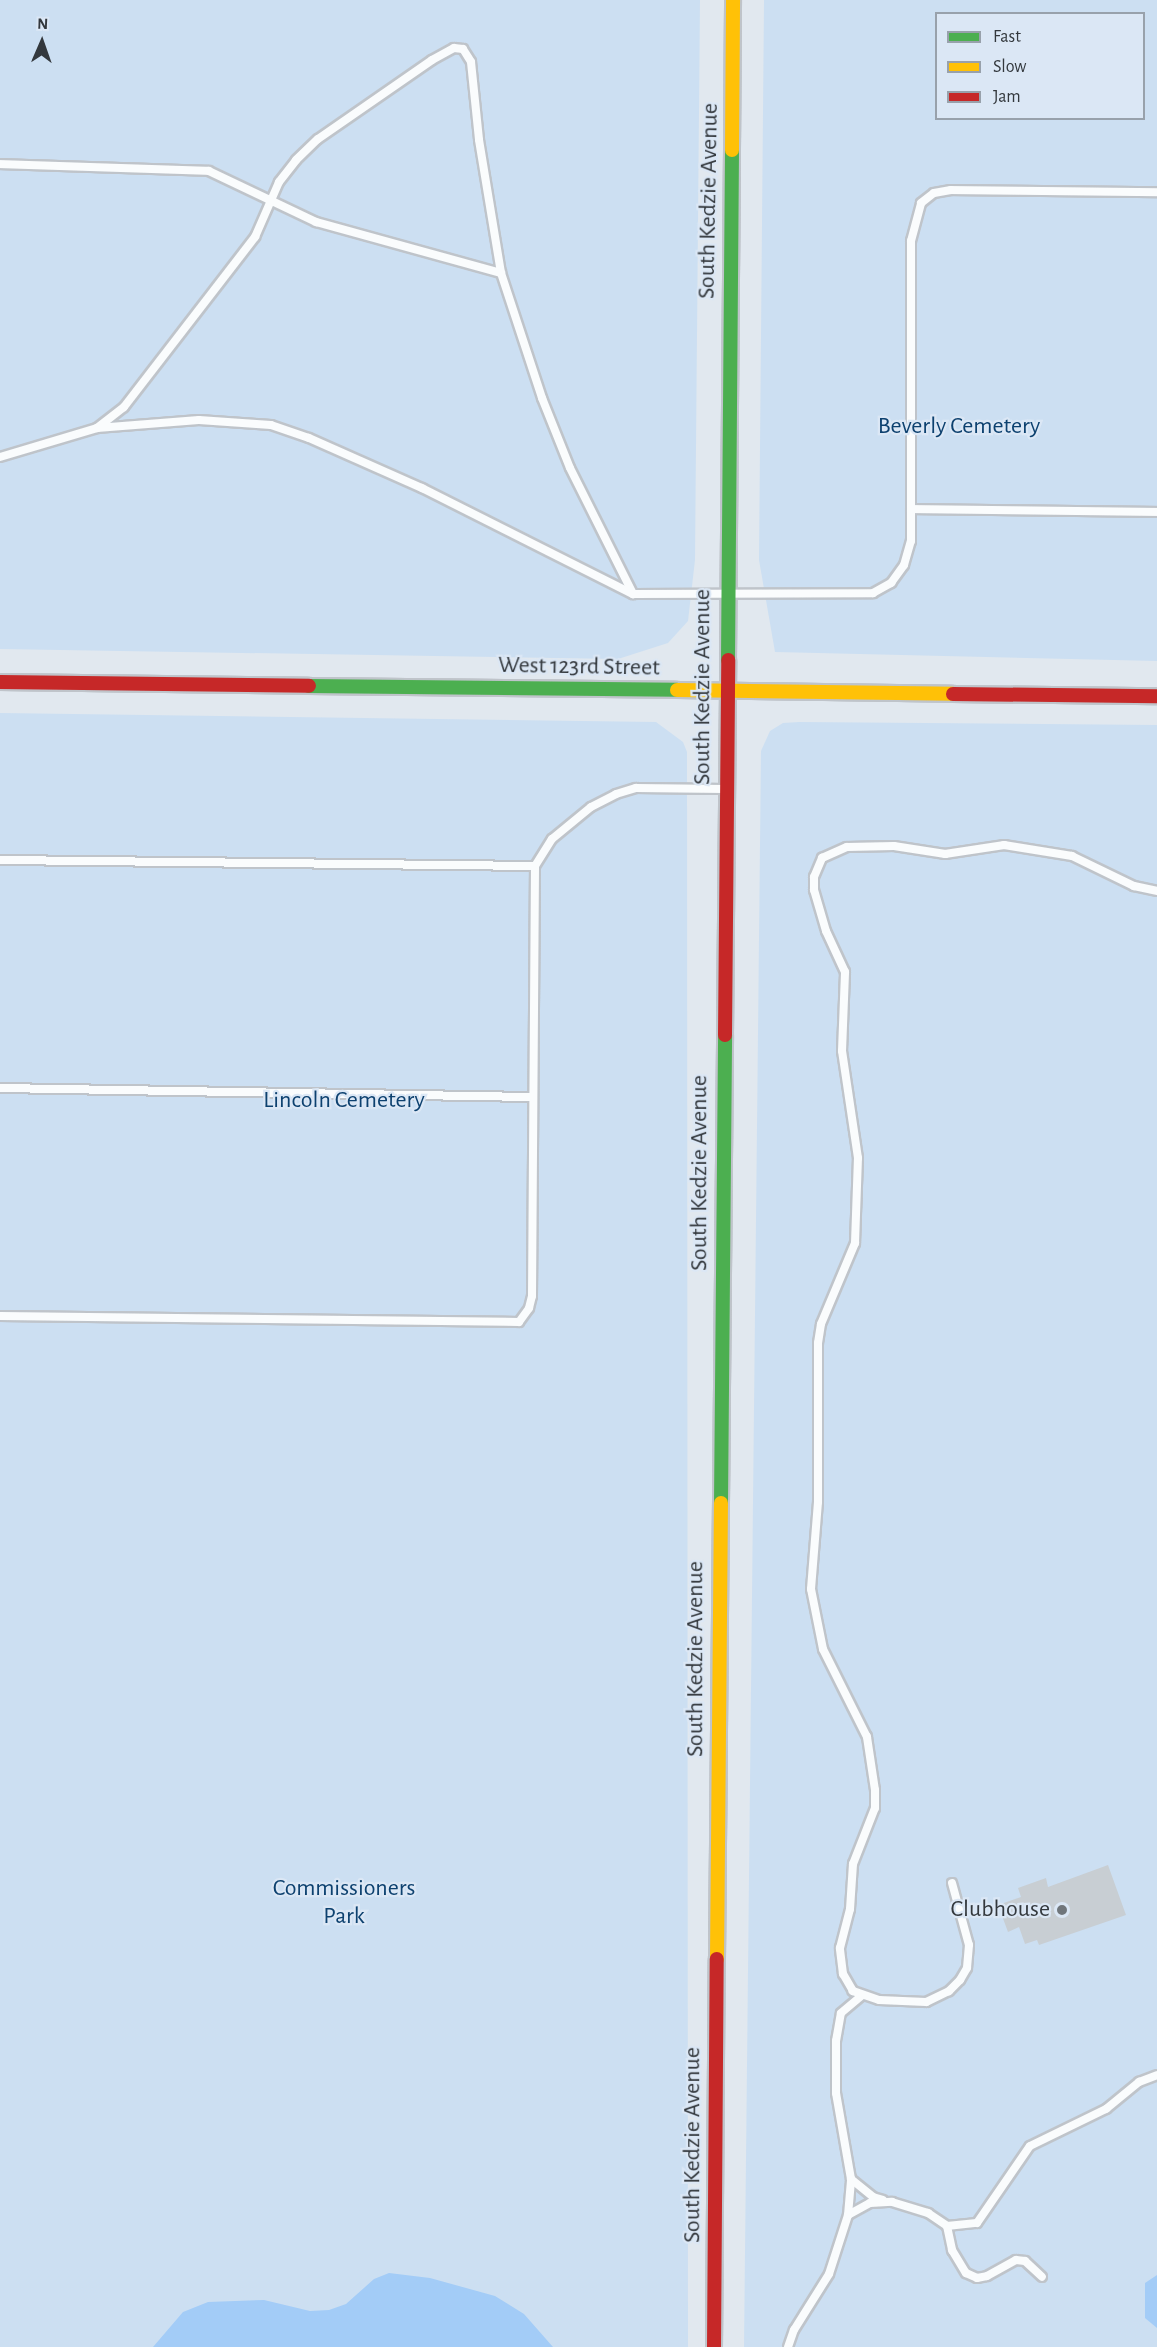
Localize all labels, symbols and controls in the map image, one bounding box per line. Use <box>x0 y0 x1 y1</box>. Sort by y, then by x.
north arrow <box>12 12 72 72</box>
legend <box>935 12 1145 120</box>
text: N <box>37 16 48 32</box>
text: Fast <box>993 28 1021 46</box>
text: Slow <box>993 58 1026 76</box>
text: Jam <box>993 88 1021 106</box>
street label: South Kedzie Avenue <box>693 103 725 299</box>
park label: Beverly Cemetery <box>878 413 1040 441</box>
street label: South Kedzie Avenue <box>689 589 717 785</box>
street label: West 123rd Street <box>498 651 660 683</box>
street label: South Kedzie Avenue <box>686 1075 714 1271</box>
park label: Lincoln Cemetery <box>263 1087 425 1115</box>
street label: South Kedzie Avenue <box>682 1561 710 1757</box>
park label: Commissioners Park <box>273 1875 415 1931</box>
place label: Clubhouse <box>951 1896 1050 1924</box>
marker: Clubhouse <box>1055 1903 1069 1917</box>
street label: South Kedzie Avenue <box>679 2047 707 2243</box>

